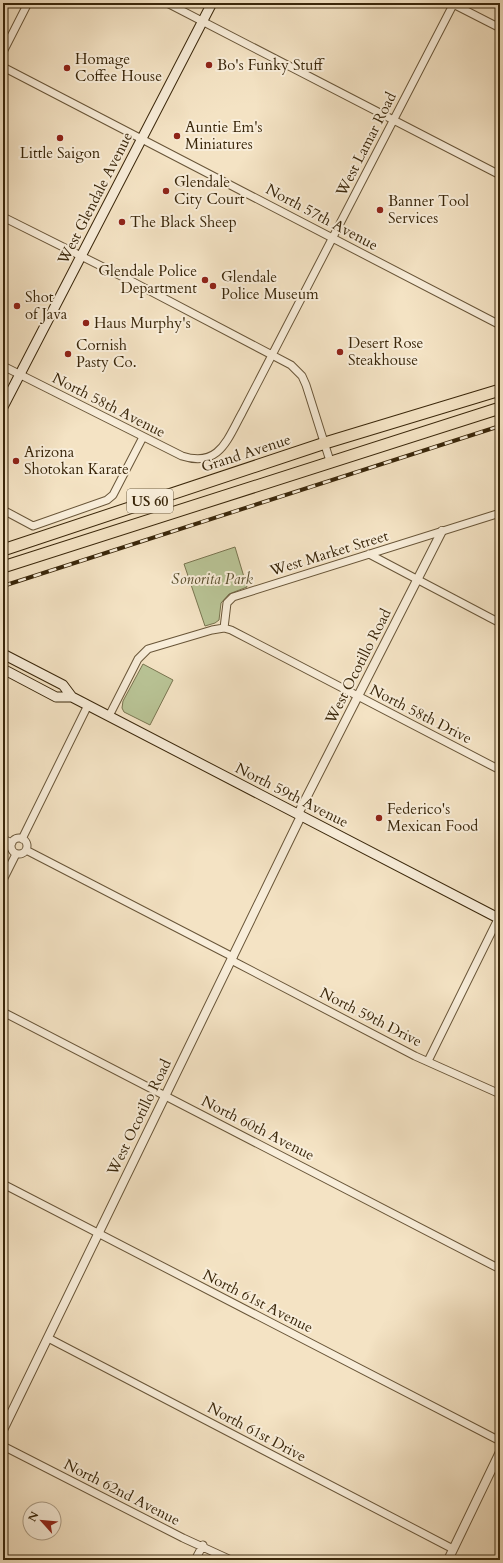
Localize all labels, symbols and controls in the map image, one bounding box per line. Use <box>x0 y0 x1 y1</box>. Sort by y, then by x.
place label: Homage Coffee House <box>75 49 162 86</box>
place label: Bo's Funky Stuff <box>217 55 326 75</box>
marker: Bo's Funky Stuff <box>204 60 214 70</box>
marker: Homage Coffee House <box>62 63 72 73</box>
street label: West Lamar Road <box>331 89 401 200</box>
place label: Auntie Em's Miniatures <box>185 117 263 154</box>
street label: West Glendale Avenue <box>53 128 137 268</box>
marker: Auntie Em's Miniatures <box>172 131 182 141</box>
marker: Little Saigon <box>55 133 65 143</box>
place label: Little Saigon <box>20 143 101 163</box>
place label: Glendale City Court <box>174 172 245 209</box>
street label: North 57th Avenue <box>262 179 382 255</box>
marker: Glendale City Court <box>161 186 171 196</box>
place label: Banner Tool Services <box>388 191 469 228</box>
marker: Banner Tool Services <box>375 205 385 215</box>
place label: The Black Sheep <box>130 212 237 232</box>
marker: The Black Sheep <box>117 217 127 227</box>
place label: Glendale Police Department <box>98 261 197 298</box>
place label: Glendale Police Museum <box>221 267 319 304</box>
marker: Glendale Police Department <box>200 275 210 285</box>
marker: Glendale Police Museum <box>208 281 218 291</box>
place label: Shot of Java <box>25 287 68 324</box>
marker: Shot of Java <box>12 301 22 311</box>
place label: Haus Murphy's <box>94 313 191 333</box>
marker: Haus Murphy's <box>81 318 91 328</box>
place label: Desert Rose Steakhouse <box>348 333 424 370</box>
place label: Cornish Pasty Co. <box>76 335 136 372</box>
marker: Desert Rose Steakhouse <box>335 347 345 357</box>
marker: Cornish Pasty Co. <box>63 349 73 359</box>
street label: North 58th Avenue <box>49 368 169 442</box>
street label: Grand Avenue <box>199 429 293 477</box>
place label: Arizona Shotokan Karate <box>24 442 129 479</box>
marker: Arizona Shotokan Karate <box>11 456 21 466</box>
road number: US 60 <box>127 489 173 513</box>
street label: West Market Street <box>266 525 391 581</box>
park label: Sonorita Park <box>171 569 253 589</box>
street label: West Ocotillo Road <box>320 605 396 728</box>
street label: North 58th Drive <box>367 680 476 748</box>
street label: North 59th Avenue <box>232 758 352 832</box>
place label: Federico's Mexican Food <box>387 799 478 836</box>
marker: Federico's Mexican Food <box>374 813 384 823</box>
street label: North 59th Drive <box>317 983 426 1051</box>
street label: West Ocotillo Road <box>102 1056 176 1179</box>
street label: North 60th Avenue <box>198 1091 318 1165</box>
street label: North 61st Avenue <box>199 1265 317 1337</box>
street label: North 61st Drive <box>204 1398 310 1466</box>
street label: North 62nd Avenue <box>60 1454 184 1530</box>
north arrow <box>22 1501 62 1541</box>
text: N <box>25 1509 43 1524</box>

